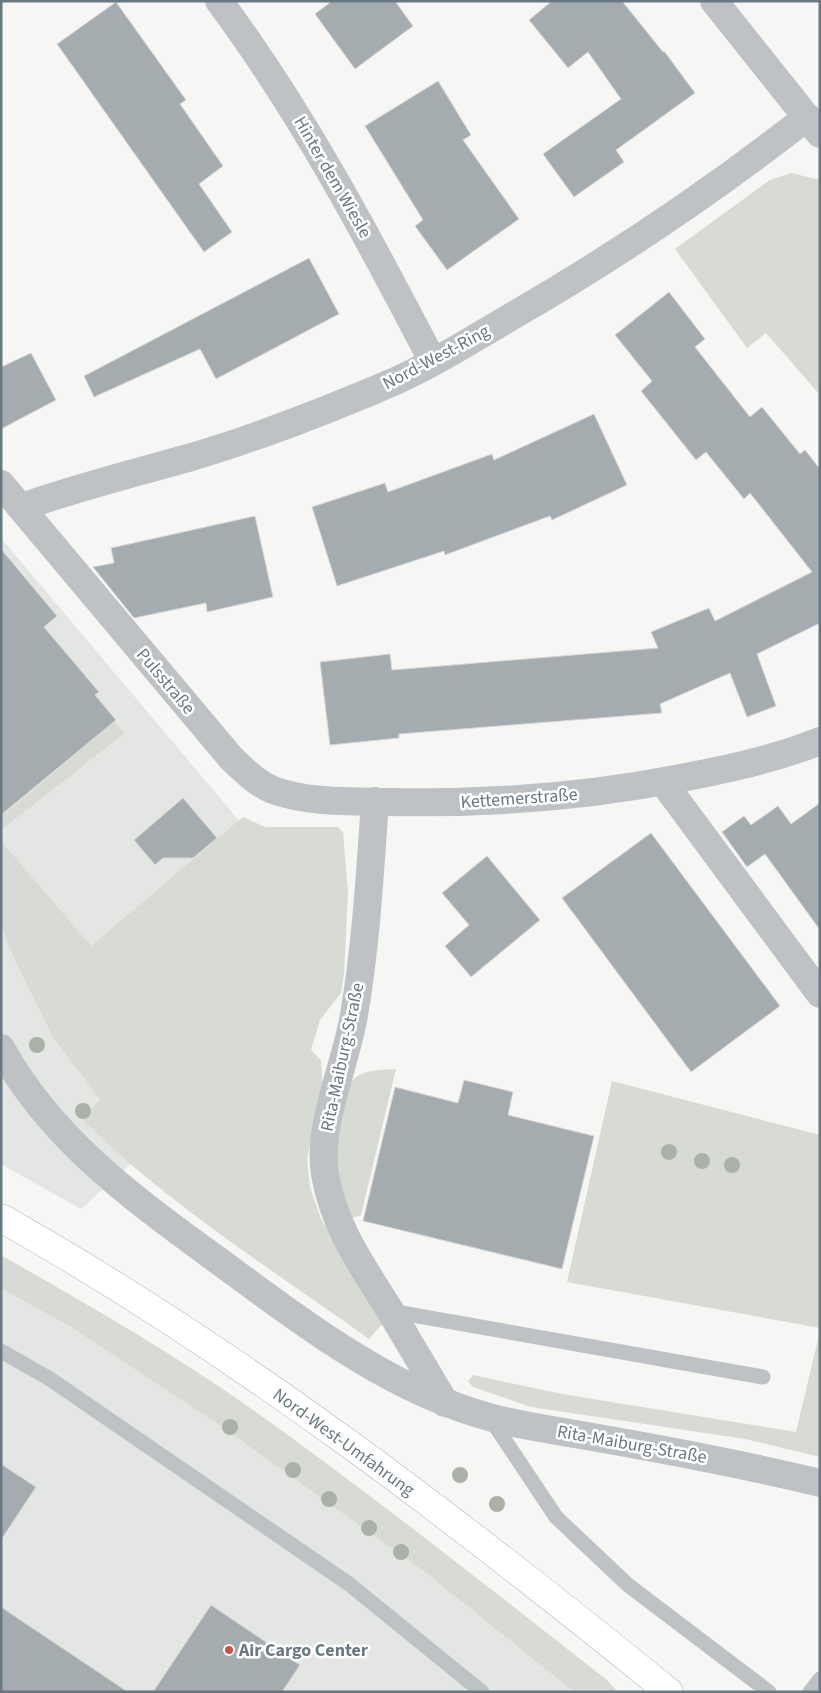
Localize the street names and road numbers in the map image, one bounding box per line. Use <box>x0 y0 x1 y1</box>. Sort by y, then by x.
street label: Hinter dem Wiesle <box>288 112 378 243</box>
street label: Nord-West-Ring <box>378 319 494 396</box>
street label: Pulsstraße <box>130 643 201 720</box>
street label: Kettemerstraße <box>460 782 578 815</box>
street label: Rita-Maiburg-Straße <box>315 980 370 1134</box>
street label: Nord-West-Umfahrung <box>268 1382 420 1502</box>
street label: Rita-Maiburg-Straße <box>555 1419 709 1470</box>

